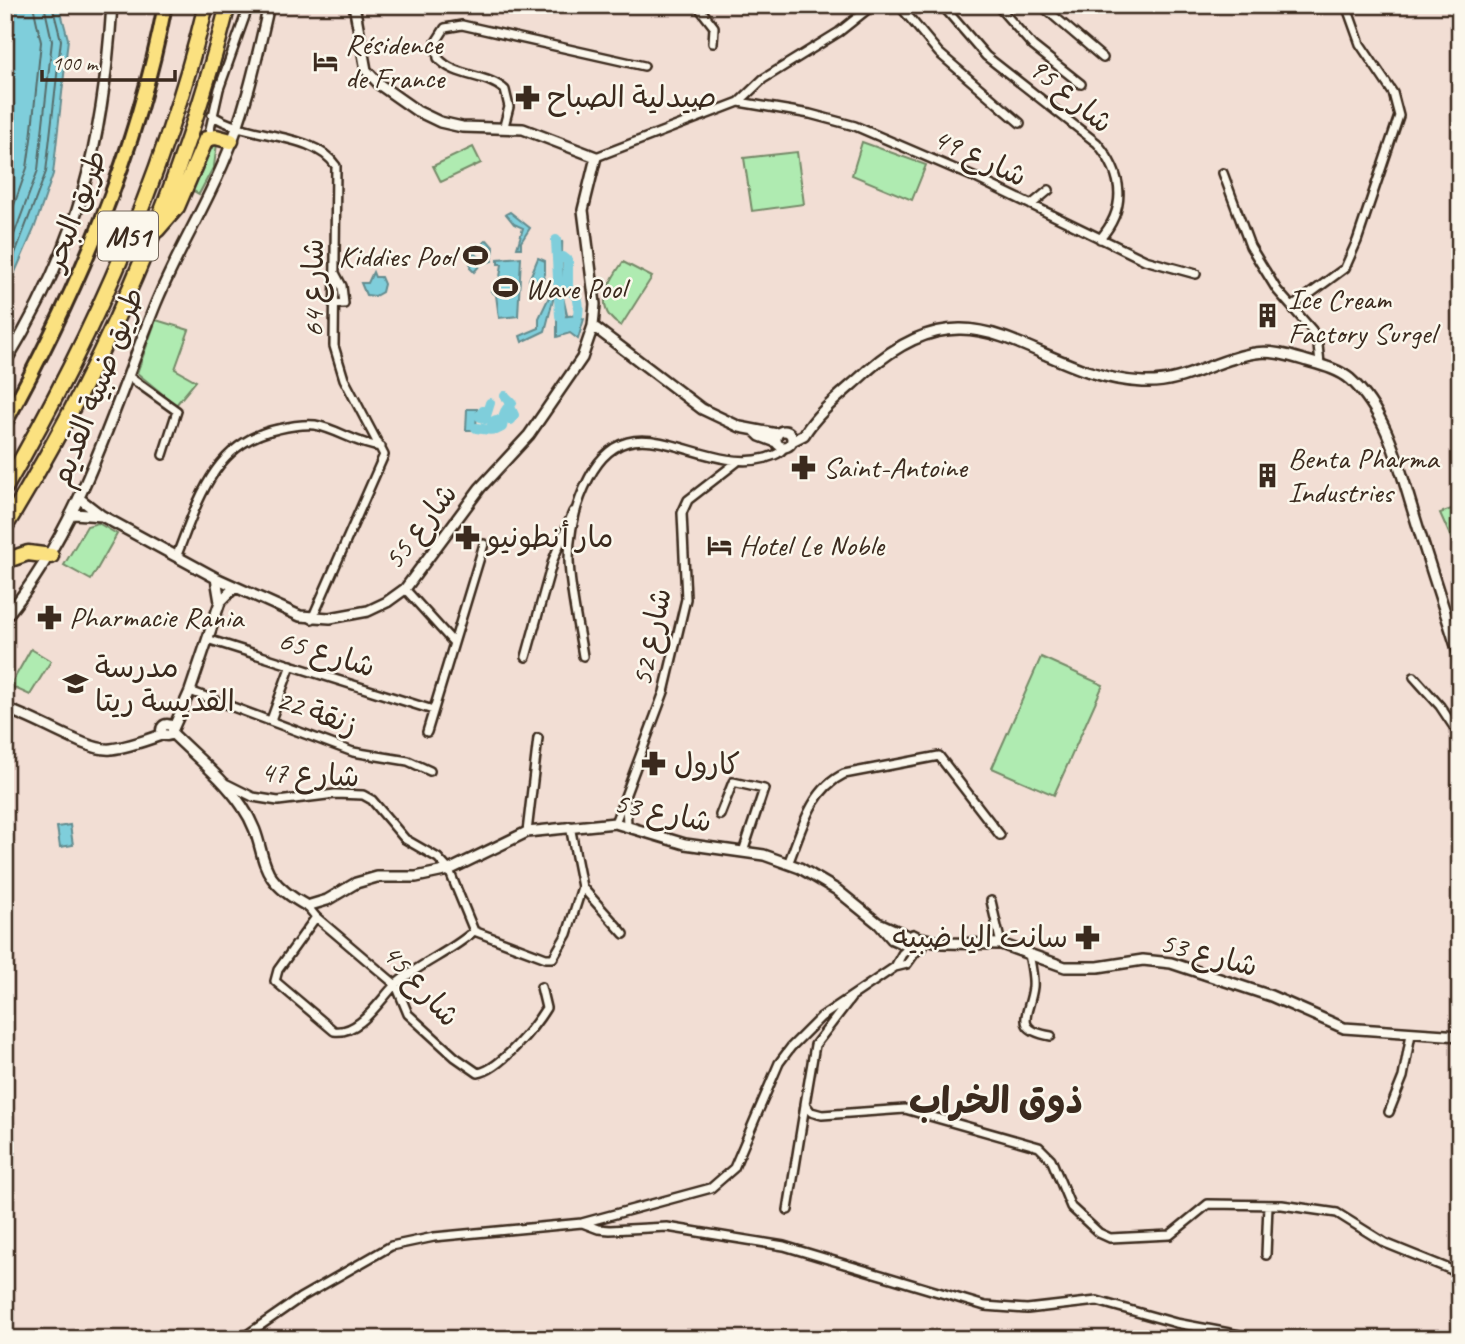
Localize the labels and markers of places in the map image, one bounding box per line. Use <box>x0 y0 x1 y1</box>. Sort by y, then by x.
place label: Résidence de France <box>345 25 446 97</box>
hotel icon: Résidence de France <box>311 47 339 75</box>
place label: صيدلية الصباح <box>547 78 717 117</box>
pharmacy icon: صيدلية الصباح <box>513 83 541 111</box>
place label: Kiddies Pool <box>338 237 460 275</box>
sports icon: Kiddies Pool <box>461 242 489 270</box>
place label: Wave Pool <box>525 269 631 307</box>
sports icon: Wave Pool <box>491 274 519 302</box>
place label: Ice Cream Factory Surgel <box>1288 280 1440 352</box>
building icon: Ice Cream Factory Surgel <box>1254 302 1282 330</box>
place label: Benta Pharma Industries <box>1288 439 1440 511</box>
place label: Saint-Antoine <box>823 448 969 486</box>
pharmacy icon: Saint-Antoine <box>789 453 817 481</box>
building icon: Benta Pharma Industries <box>1254 461 1282 489</box>
place label: مار أنطونيو <box>485 518 613 557</box>
pharmacy icon: مار أنطونيو <box>453 523 481 551</box>
place label: Hotel Le Noble <box>739 526 886 564</box>
hotel icon: Hotel Le Noble <box>705 531 733 559</box>
place label: Pharmacie Rania <box>69 598 245 636</box>
pharmacy icon: Pharmacie Rania <box>35 603 63 631</box>
place label: مدرسة القديسة ريتا <box>95 648 235 720</box>
school or university icon: مدرسة القديسة ريتا <box>61 670 89 698</box>
place label: كارول <box>674 745 740 783</box>
pharmacy icon: كارول <box>640 750 668 778</box>
place label: سانت اليا ضبيه <box>893 918 1068 956</box>
pharmacy icon: سانت اليا ضبيه <box>1074 923 1102 951</box>

